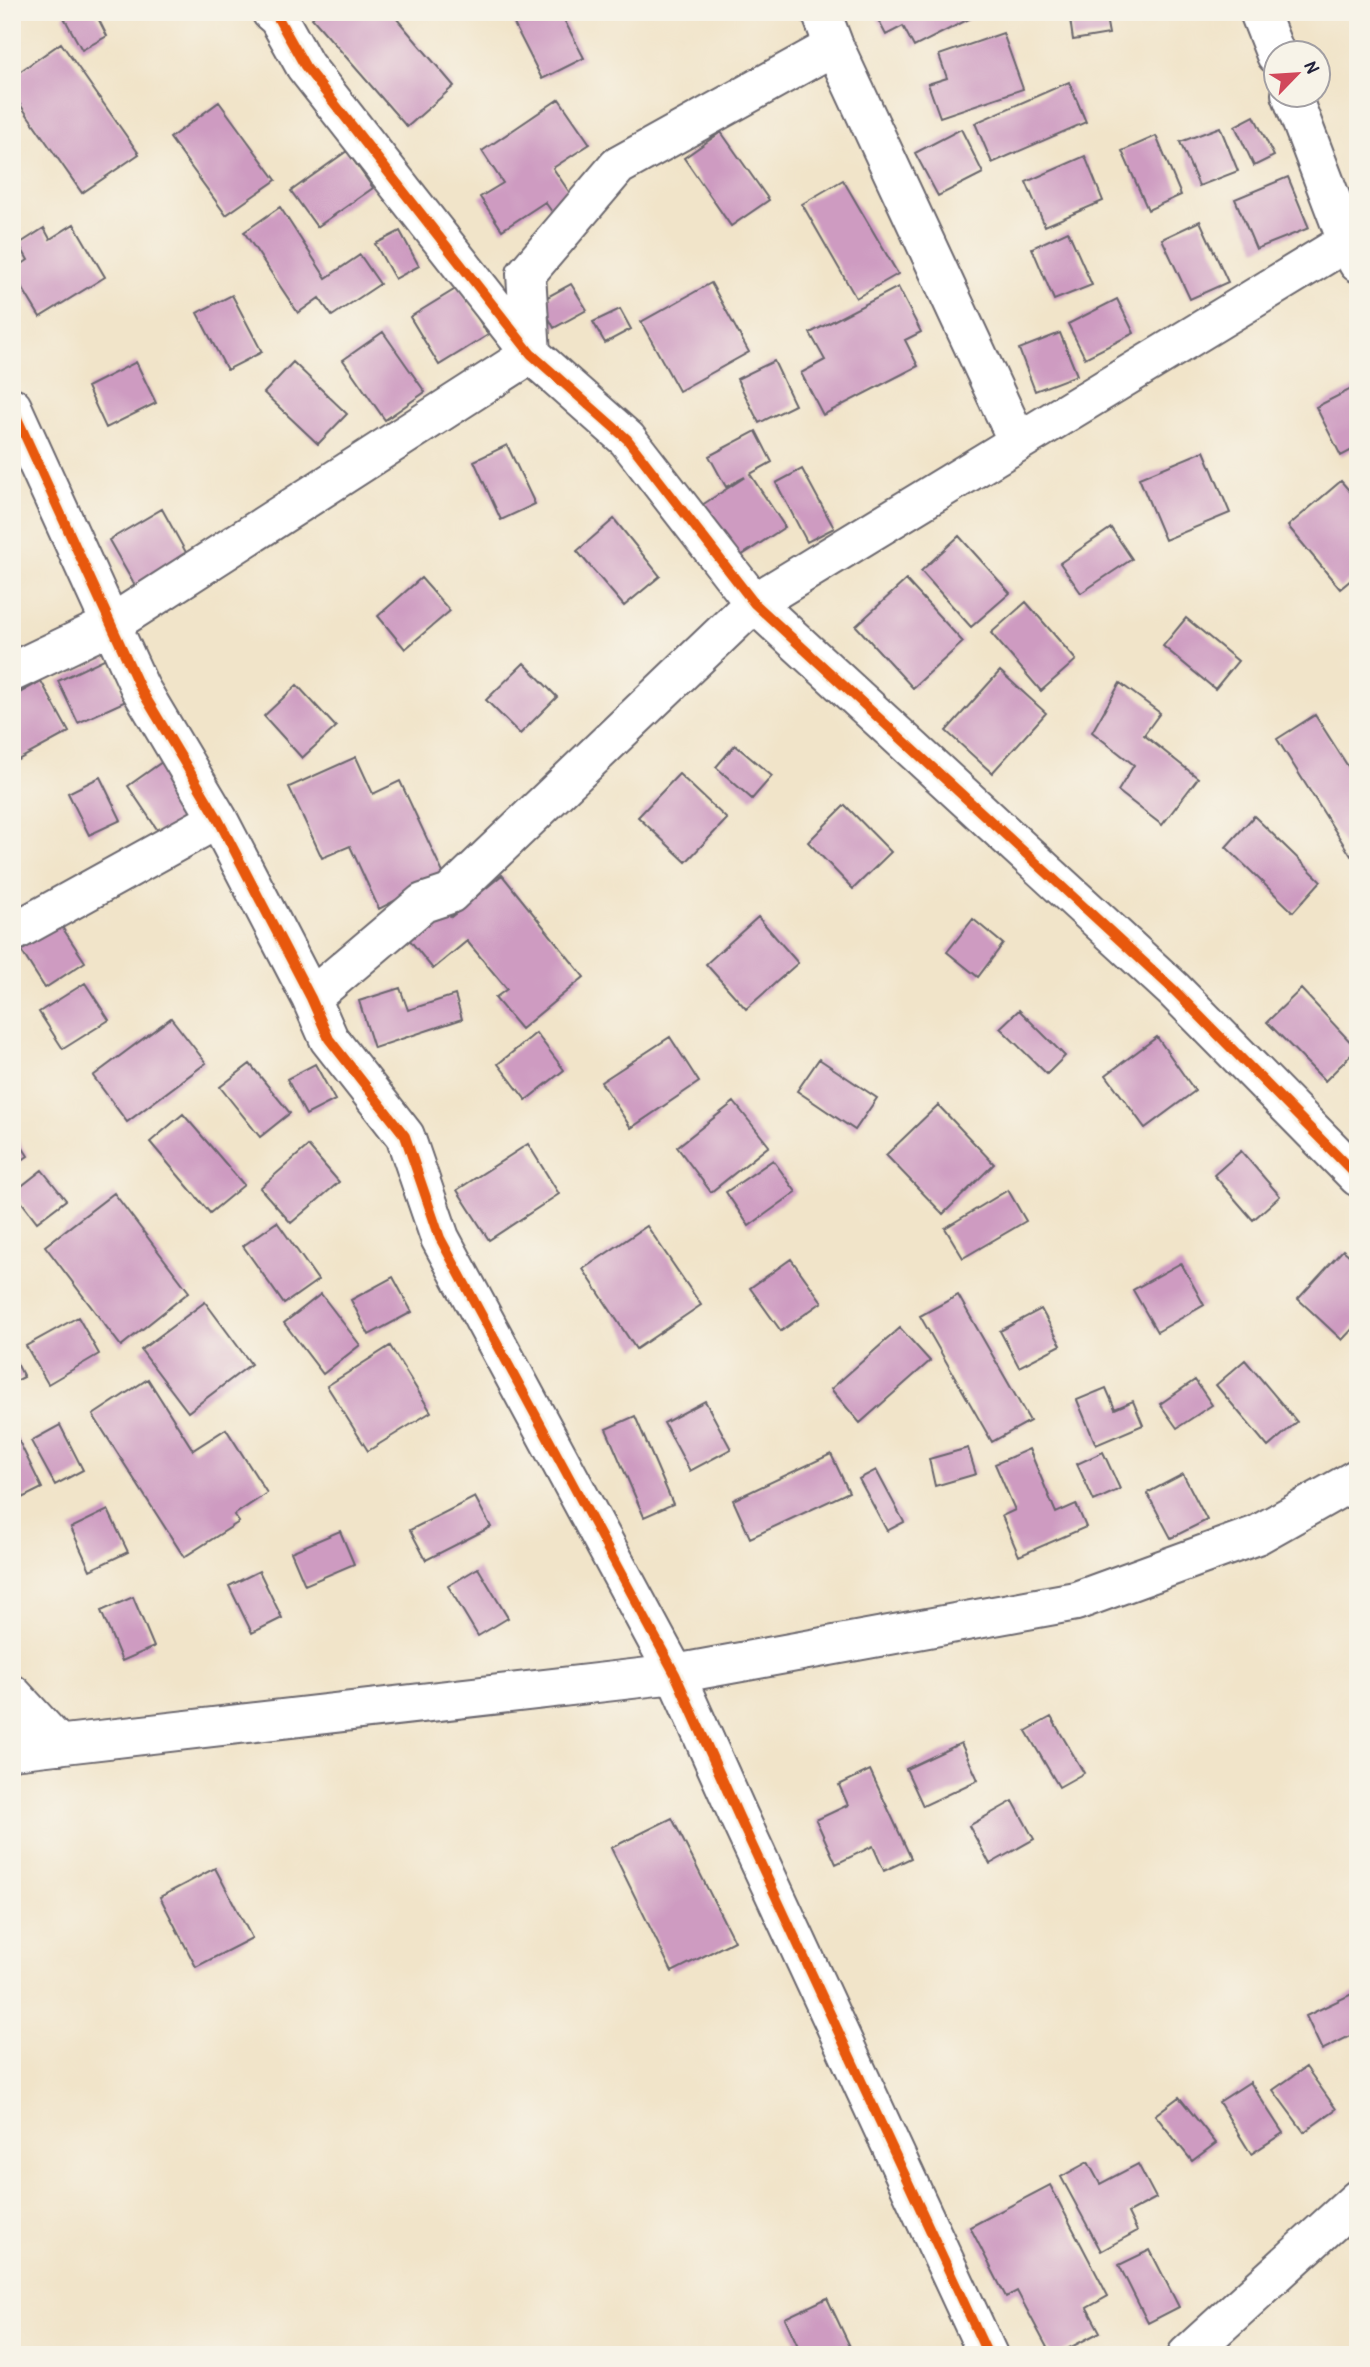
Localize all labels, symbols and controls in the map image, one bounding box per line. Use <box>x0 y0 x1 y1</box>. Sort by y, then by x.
north arrow <box>1262 38 1332 108</box>
text: N <box>1298 57 1326 77</box>

